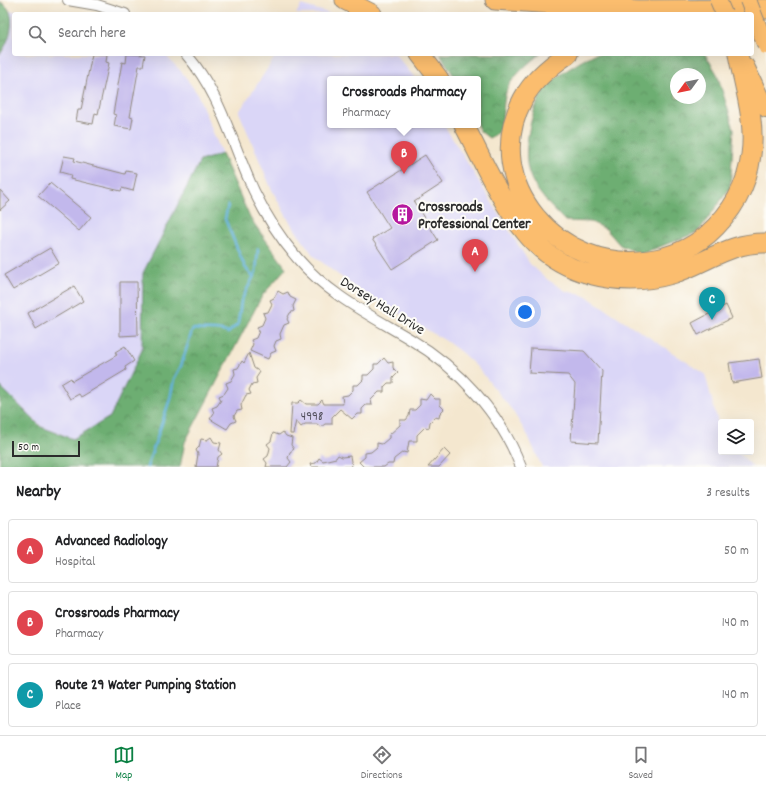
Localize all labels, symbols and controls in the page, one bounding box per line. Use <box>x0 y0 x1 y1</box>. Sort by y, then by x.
search box <box>12 12 754 56</box>
icon: search <box>26 23 48 45</box>
text: Search here <box>58 23 126 45</box>
north arrow <box>670 68 706 104</box>
popup <box>327 76 481 128</box>
text: Crossroads Pharmacy <box>342 82 466 104</box>
text: Pharmacy <box>342 104 390 123</box>
pin: B <box>391 141 417 174</box>
place label: Crossroads Professional Center <box>418 197 531 236</box>
building icon: Crossroads Professional Center <box>389 202 415 228</box>
pin: A <box>462 239 488 272</box>
street label: Dorsey Hall Drive <box>335 272 429 342</box>
pin: C <box>699 287 725 320</box>
your location <box>515 302 535 322</box>
house number: 4998 <box>301 408 323 427</box>
map controls <box>718 419 754 455</box>
button: layers <box>718 419 754 455</box>
scale bar <box>12 439 80 458</box>
text: 50 m <box>18 440 39 456</box>
text: Nearby <box>16 481 60 505</box>
text: 3 results <box>706 484 750 503</box>
text: Advanced Radiology <box>55 531 167 553</box>
text: A <box>26 542 34 561</box>
text: 50 m <box>724 542 749 561</box>
text: Hospital <box>55 553 95 572</box>
text: Crossroads Pharmacy <box>55 603 179 625</box>
text: B <box>27 614 33 633</box>
text: 140 m <box>722 614 749 633</box>
text: Pharmacy <box>55 625 103 644</box>
text: Route 29 Water Pumping Station <box>55 675 236 697</box>
text: C <box>27 686 33 705</box>
text: 140 m <box>722 686 749 705</box>
text: Place <box>55 697 81 716</box>
tab: Map <box>113 744 135 784</box>
tab: Directions <box>361 744 403 784</box>
tab: Saved <box>628 744 653 784</box>

